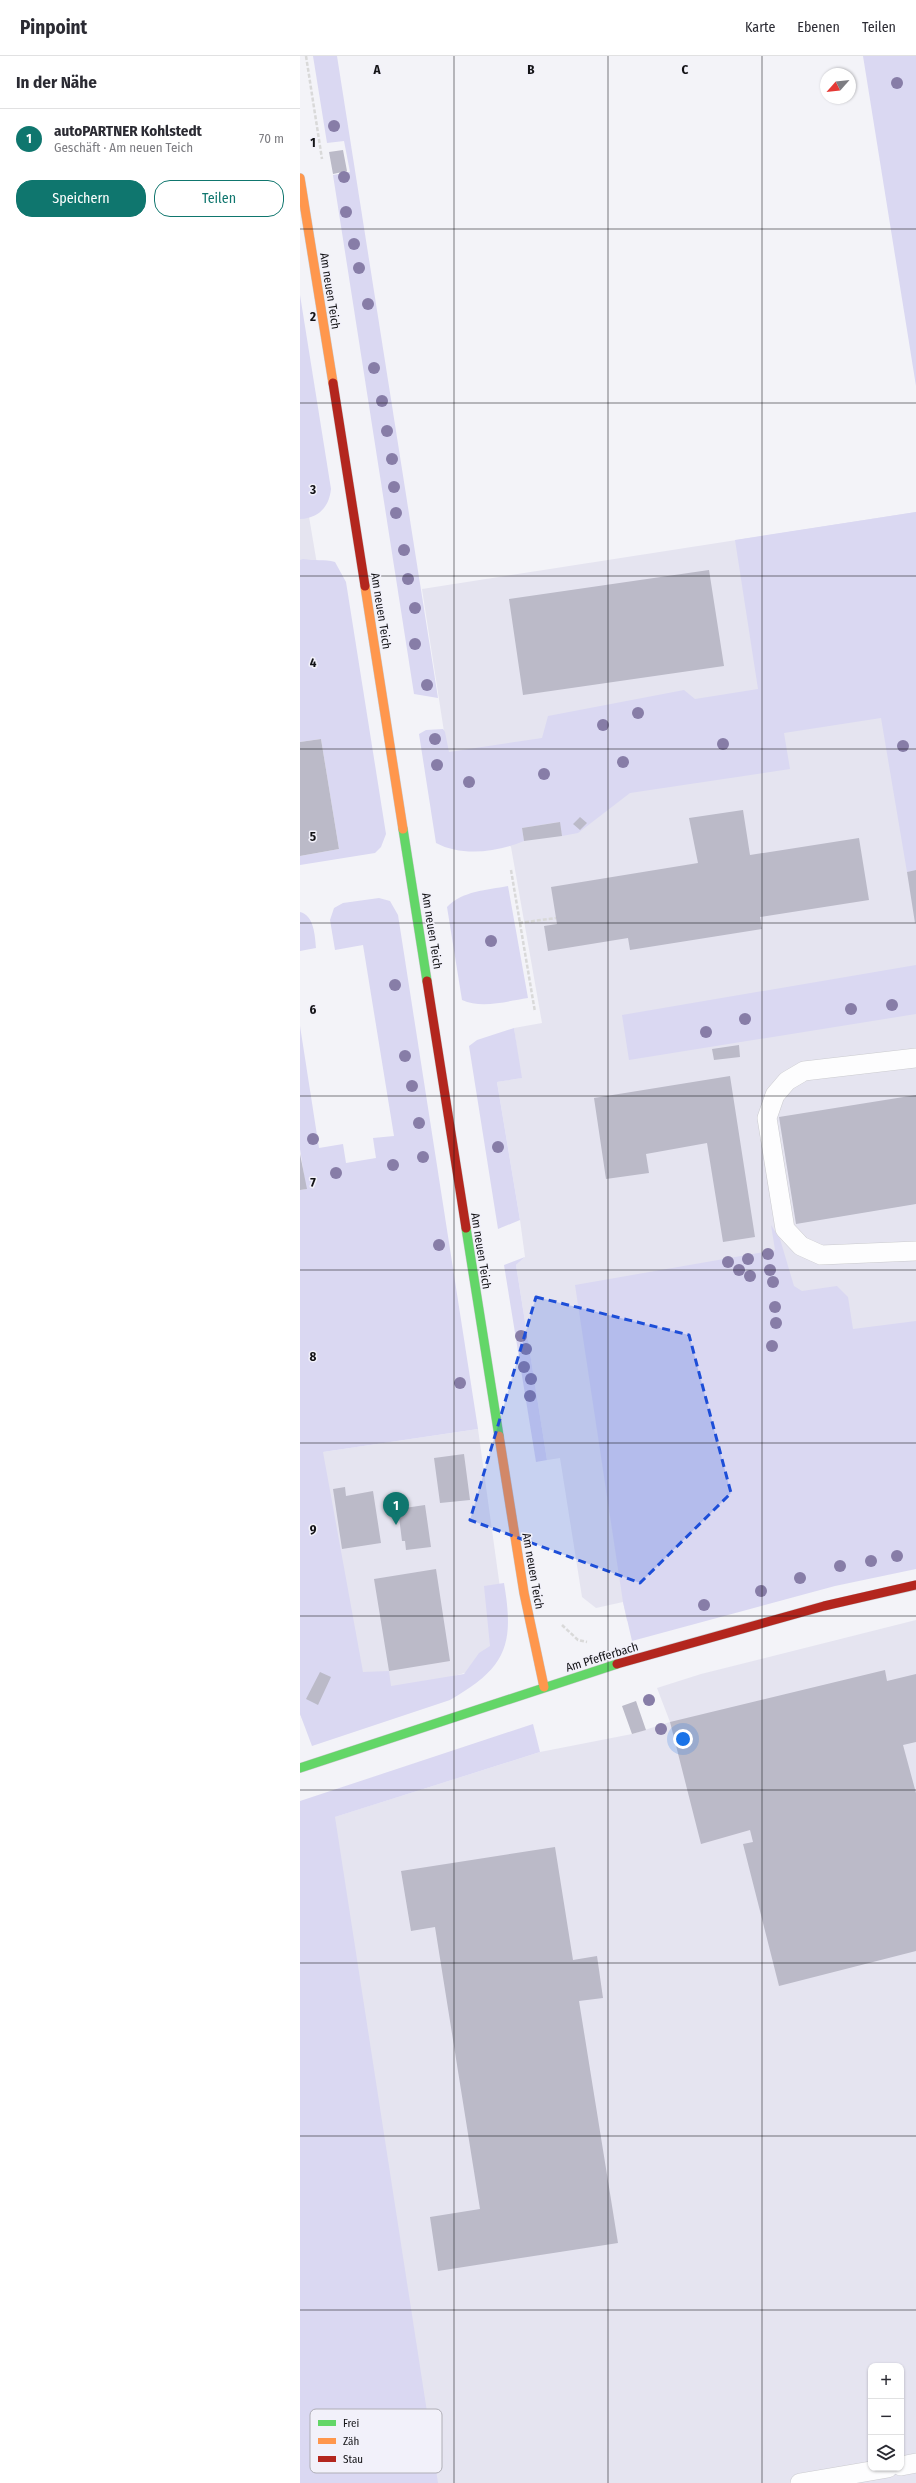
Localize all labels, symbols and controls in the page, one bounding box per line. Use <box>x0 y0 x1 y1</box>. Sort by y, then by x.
text: Pinpoint <box>20 16 87 39</box>
text: Karte <box>745 19 775 36</box>
text: Ebenen <box>797 19 840 36</box>
text: Teilen <box>862 19 896 36</box>
text: A <box>372 62 381 77</box>
text: B <box>527 62 535 77</box>
text: C <box>682 62 689 77</box>
north arrow <box>820 68 856 104</box>
text: In der Nähe <box>16 72 97 93</box>
text: autoPARTNER Kohlstedt <box>54 122 202 140</box>
text: 1 <box>26 131 32 146</box>
text: 70 m <box>259 131 284 146</box>
text: 1 <box>310 135 316 150</box>
text: Geschäft · Am neuen Teich <box>54 140 193 155</box>
button: Speichern <box>16 180 146 217</box>
button: Teilen <box>154 180 284 217</box>
street label: Am neuen Teich <box>317 252 343 330</box>
text: 2 <box>309 309 316 324</box>
text: 3 <box>309 482 316 497</box>
street label: Am neuen Teich <box>368 572 394 650</box>
text: 4 <box>310 655 317 670</box>
text: 5 <box>310 829 316 844</box>
street label: Am neuen Teich <box>419 892 445 970</box>
text: 6 <box>310 1002 317 1017</box>
text: 7 <box>310 1175 316 1190</box>
street label: Am neuen Teich <box>468 1212 494 1290</box>
text: 8 <box>310 1349 317 1364</box>
pin: 1 <box>383 1492 409 1525</box>
text: 9 <box>310 1522 317 1537</box>
street label: Am neuen Teich <box>519 1532 547 1610</box>
street label: Am Pfefferbach <box>564 1639 640 1675</box>
your location <box>673 1729 693 1749</box>
map controls <box>868 2363 904 2471</box>
button: + <box>868 2363 904 2399</box>
button: − <box>868 2399 904 2435</box>
legend <box>310 2409 442 2473</box>
text: Frei <box>343 2417 359 2430</box>
text: Zäh <box>343 2435 359 2448</box>
button: layers <box>868 2435 904 2471</box>
text: Stau <box>343 2453 363 2466</box>

